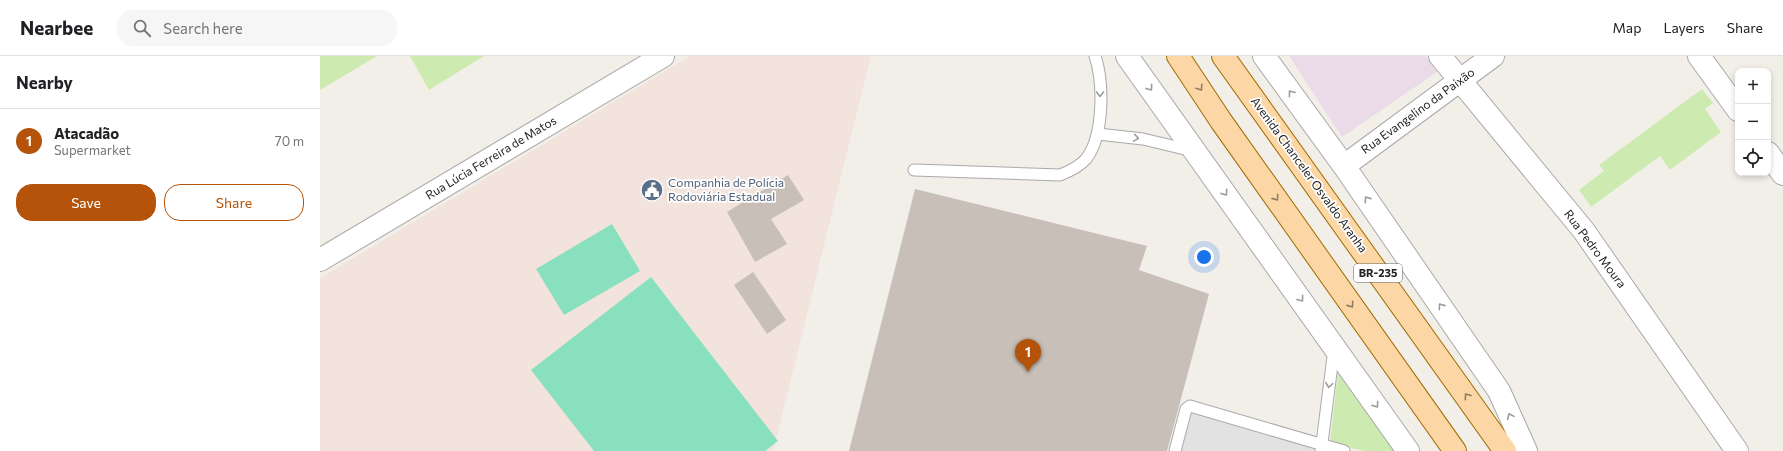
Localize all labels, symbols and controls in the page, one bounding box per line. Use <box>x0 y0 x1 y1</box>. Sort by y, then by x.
search box <box>117 10 397 46</box>
text: Nearbee <box>20 16 93 39</box>
icon: search <box>131 17 153 39</box>
text: Search here <box>163 19 243 37</box>
text: Map <box>1613 19 1641 36</box>
text: Layers <box>1663 19 1705 36</box>
text: Share <box>1727 19 1763 36</box>
street label: Rua Evangelino da Paixão <box>1358 64 1477 156</box>
map controls <box>1735 68 1771 176</box>
button: + <box>1735 68 1771 104</box>
text: Nearby <box>16 72 73 93</box>
one-way arrow <box>1145 83 1152 90</box>
one-way arrow <box>1195 84 1202 91</box>
one-way arrow <box>1096 91 1104 97</box>
one-way arrow <box>1289 91 1296 98</box>
street label: Avenida Chanceler Osvaldo Aranha <box>1249 94 1371 255</box>
button: − <box>1735 104 1771 140</box>
street label: Rua Lúcia Ferreira de Matos <box>423 113 558 202</box>
text: Atacadão <box>54 124 119 142</box>
text: 1 <box>26 133 32 149</box>
text: 70 m <box>275 133 304 149</box>
one-way arrow <box>1133 133 1139 142</box>
button: locate <box>1735 140 1771 176</box>
text: Supermarket <box>54 142 131 158</box>
place label: Companhia de Polícia Rodoviária Estadual <box>668 175 784 203</box>
public building icon: Companhia de Polícia Rodoviária Estadual <box>639 177 665 203</box>
button: Save <box>16 184 156 221</box>
button: Share <box>164 184 304 221</box>
one-way arrow <box>1220 189 1227 196</box>
one-way arrow <box>1271 194 1278 201</box>
one-way arrow <box>1364 196 1372 203</box>
street label: Rua Pedro Moura <box>1562 207 1630 290</box>
your location <box>1194 247 1214 267</box>
road number: BR-235 <box>1354 264 1402 282</box>
one-way arrow <box>1296 295 1303 302</box>
one-way arrow <box>1347 300 1354 307</box>
one-way arrow <box>1438 303 1446 310</box>
pin: 1 <box>1015 339 1041 372</box>
one-way arrow <box>1325 382 1334 388</box>
one-way arrow <box>1464 394 1471 401</box>
one-way arrow <box>1371 401 1378 408</box>
one-way arrow <box>1507 412 1515 420</box>

